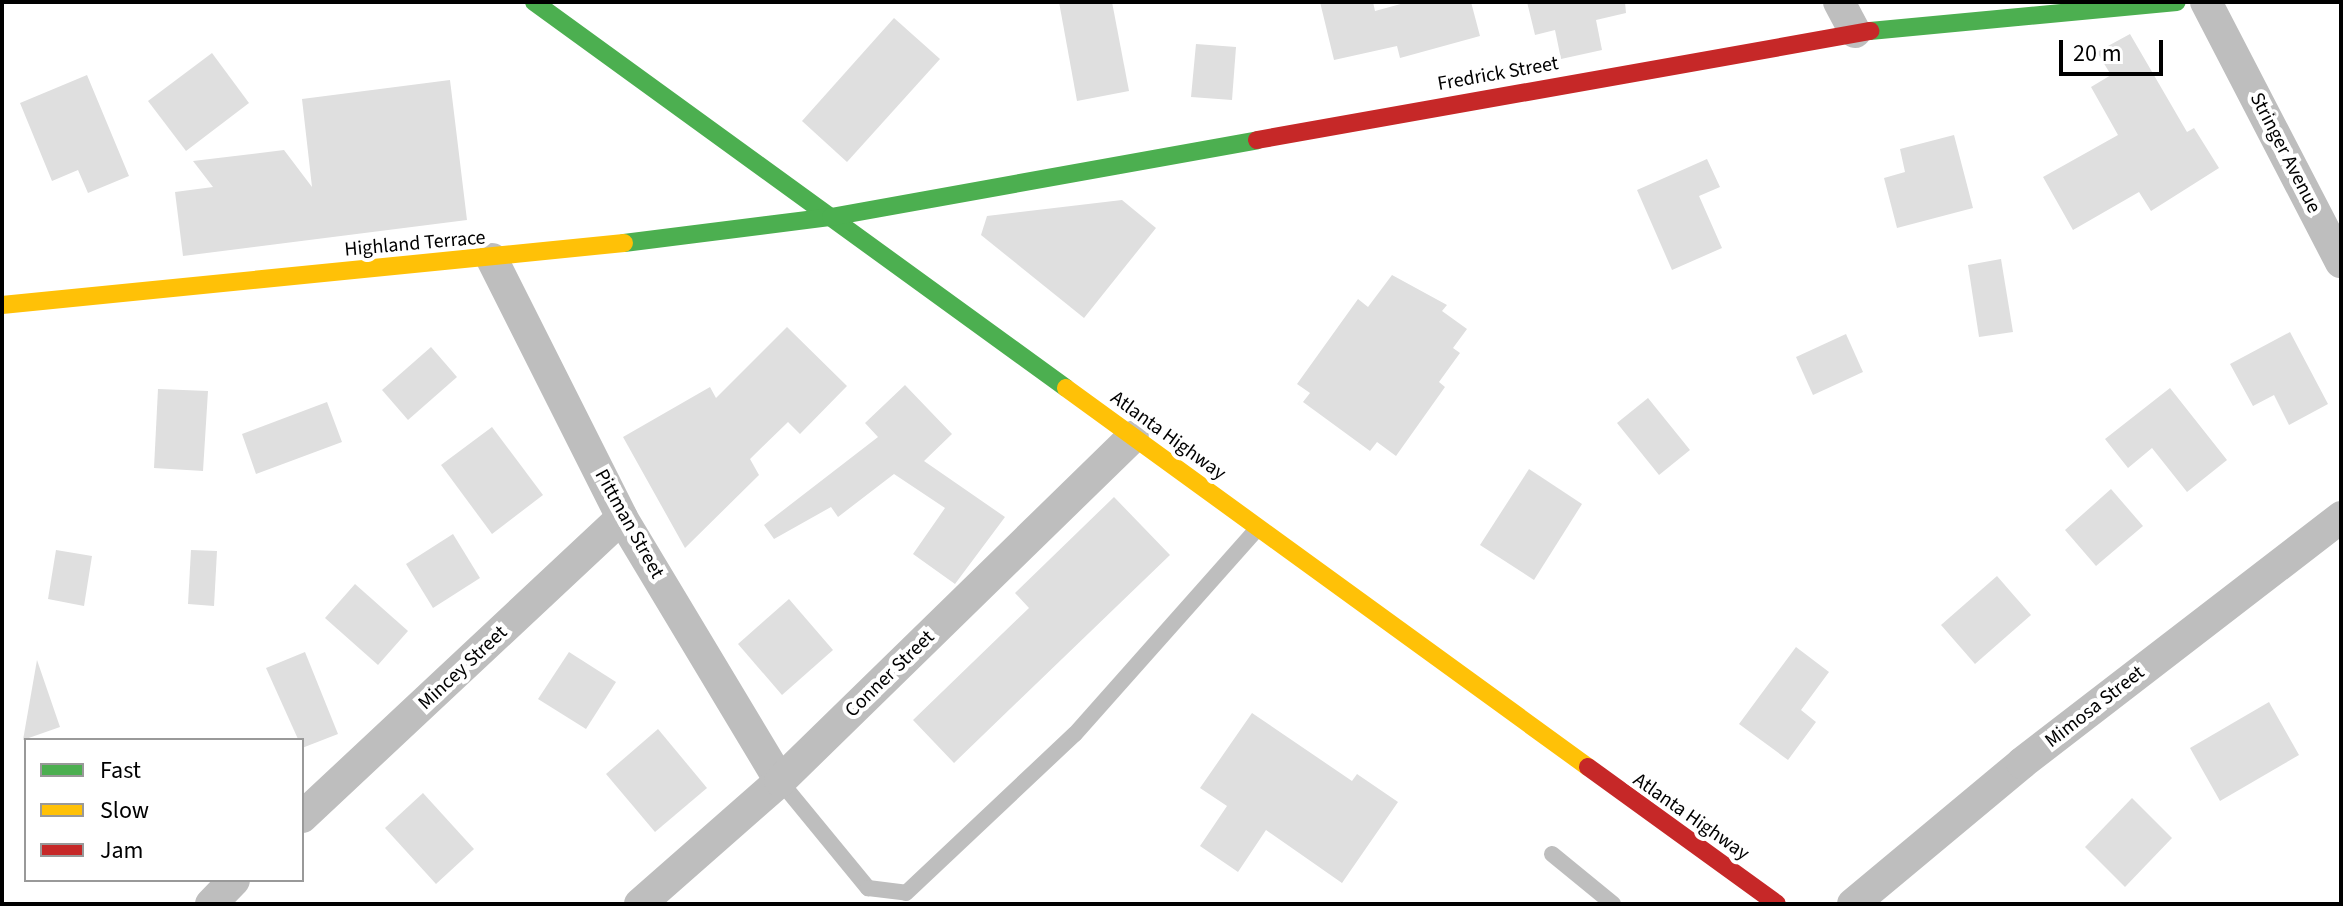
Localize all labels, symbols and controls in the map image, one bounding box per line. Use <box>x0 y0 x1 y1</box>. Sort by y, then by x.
scale bar <box>2063 24 2167 74</box>
text: 20 m <box>2073 36 2122 71</box>
street label: Fredrick Street <box>1436 52 1560 96</box>
street label: Stringer Avenue <box>2244 89 2326 217</box>
street label: Highland Terrace <box>343 226 487 262</box>
street label: Atlanta Highway <box>1106 386 1230 486</box>
street label: Pittman Street <box>589 465 669 583</box>
street label: Mincey Street <box>414 621 512 715</box>
street label: Conner Street <box>840 625 940 723</box>
street label: Mimosa Street <box>2041 661 2149 753</box>
legend <box>24 738 304 882</box>
text: Fast <box>100 753 141 788</box>
street label: Atlanta Highway <box>1628 768 1754 866</box>
text: Slow <box>100 793 149 828</box>
text: Jam <box>100 833 144 868</box>

